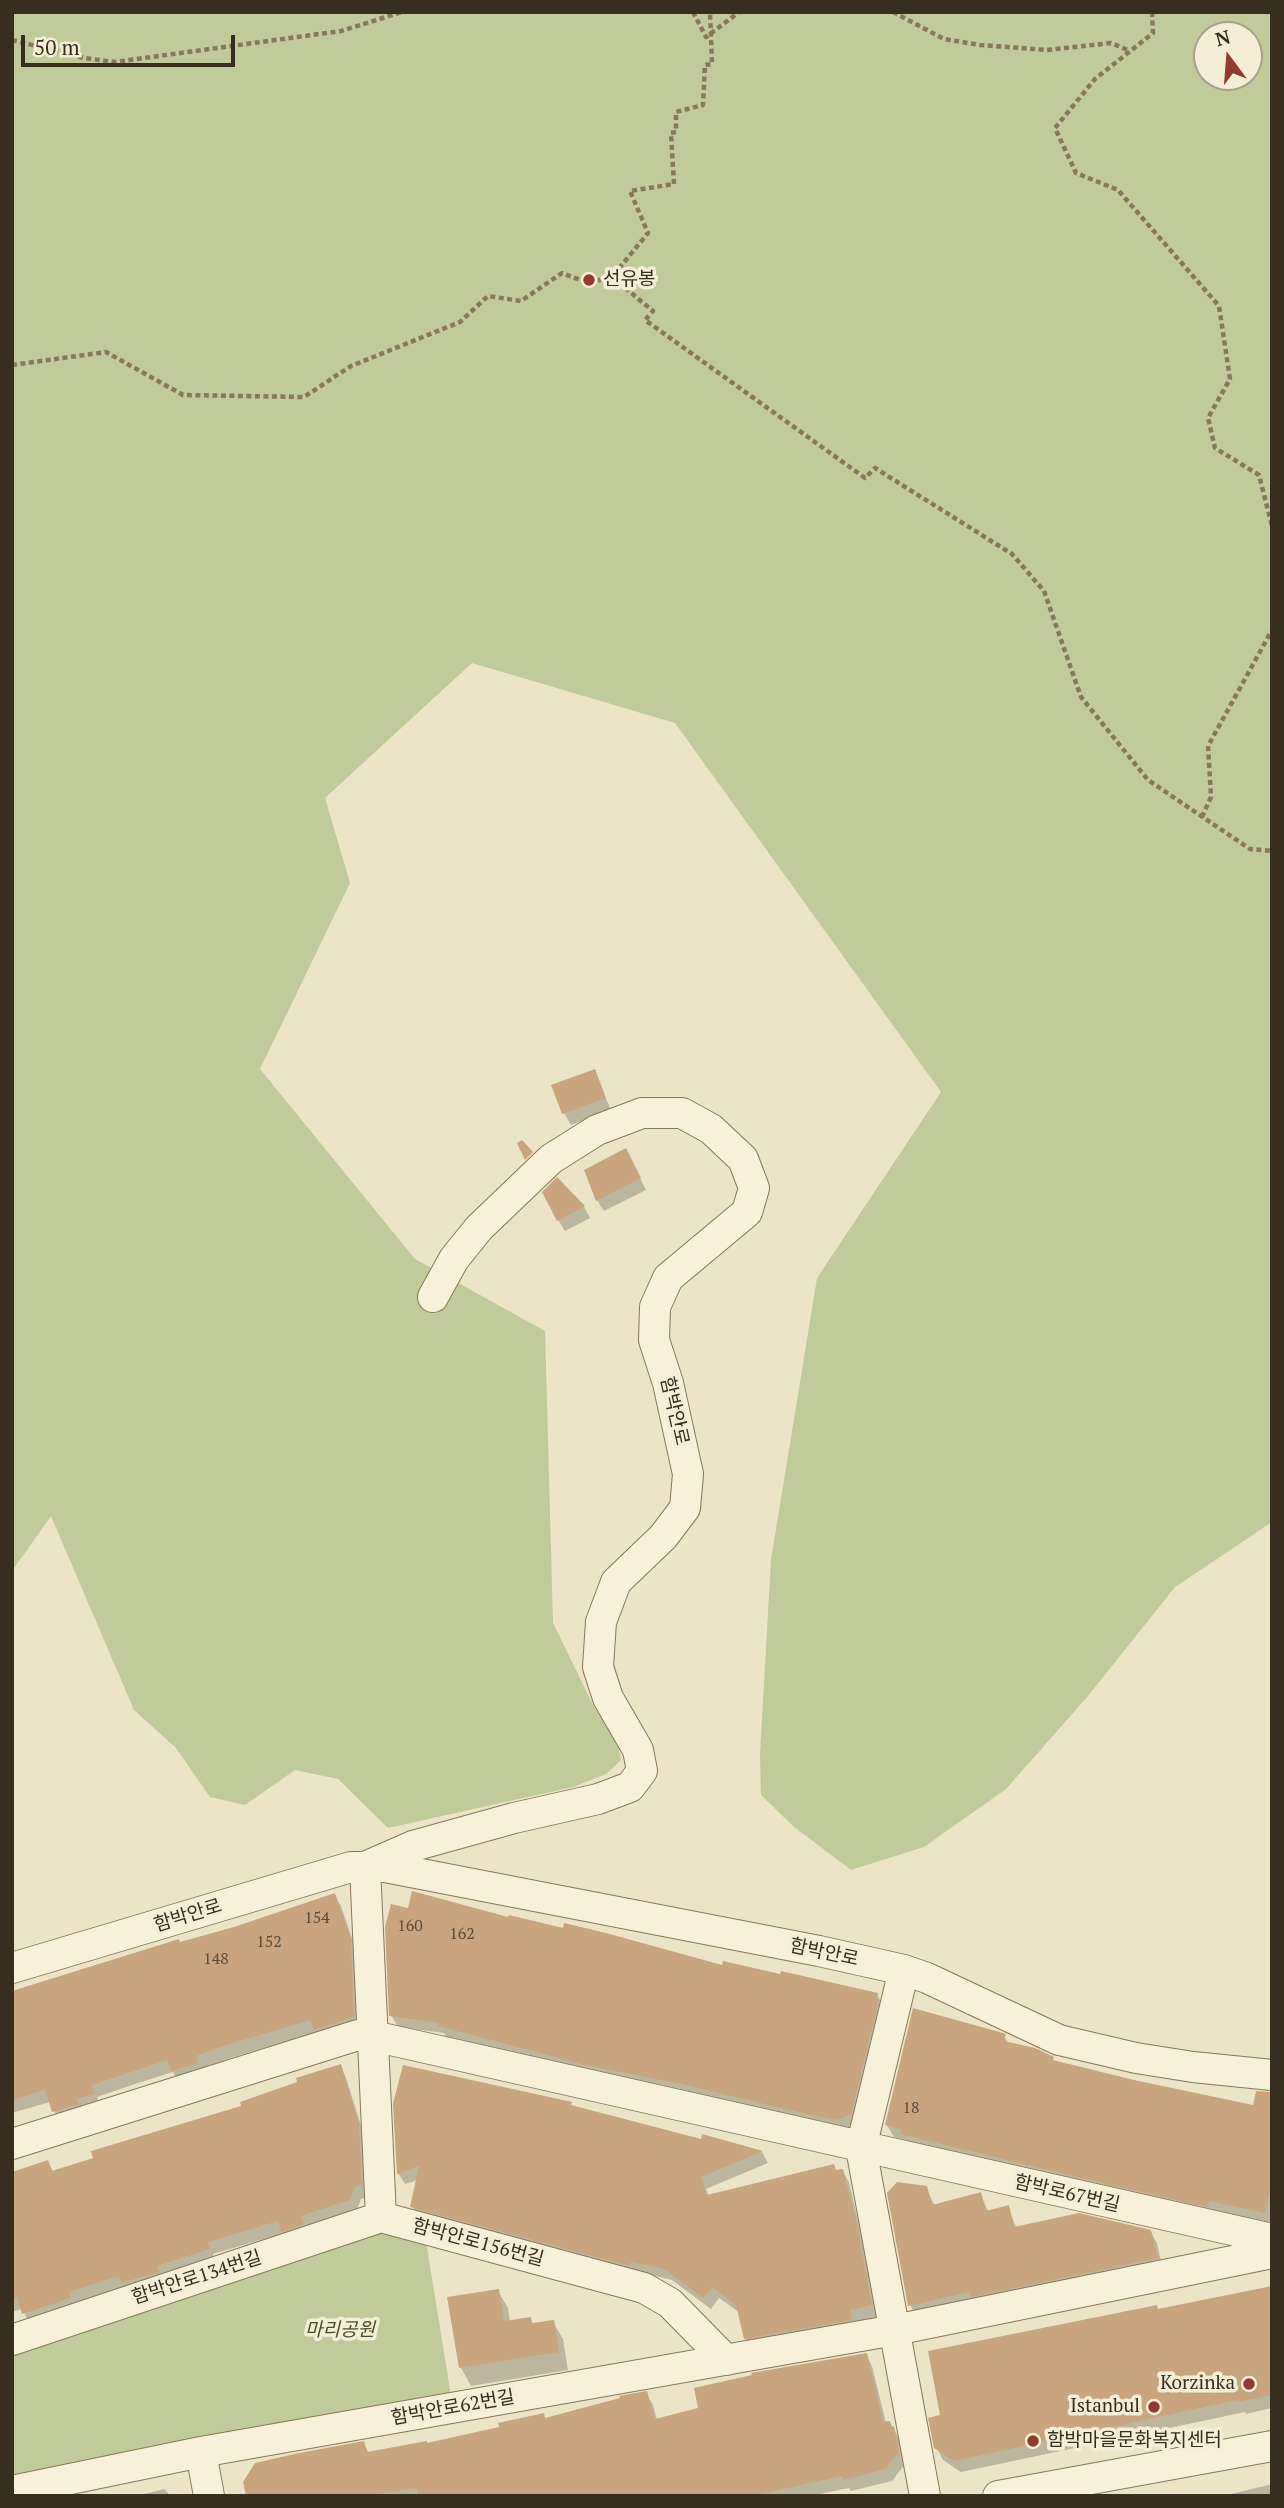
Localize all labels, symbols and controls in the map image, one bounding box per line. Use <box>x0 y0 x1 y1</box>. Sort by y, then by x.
scale bar <box>24 21 238 65</box>
north arrow <box>1193 21 1263 91</box>
text: N <box>1212 23 1233 51</box>
text: 50 m <box>34 33 80 61</box>
place label: 선유봉 <box>603 269 655 291</box>
marker: 선유봉 <box>581 272 597 288</box>
street label: 함박안로 <box>655 1374 693 1448</box>
street label: 함박안로 <box>151 1895 225 1937</box>
house number: 154 <box>304 1908 330 1928</box>
house number: 160 <box>397 1916 423 1936</box>
house number: 162 <box>449 1924 475 1944</box>
house number: 152 <box>256 1932 282 1952</box>
street label: 함박안로 <box>787 1935 861 1971</box>
house number: 148 <box>203 1949 229 1969</box>
house number: 18 <box>902 2098 920 2118</box>
street label: 함박로67번길 <box>1012 2171 1122 2217</box>
street label: 함박안로156번길 <box>410 2214 546 2272</box>
street label: 함박안로134번길 <box>129 2246 265 2310</box>
park label: 마리공원 <box>305 2320 375 2342</box>
place label: Korzinka <box>1160 2373 1235 2395</box>
marker: Korzinka <box>1241 2376 1257 2392</box>
street label: 함박안로62번길 <box>389 2386 517 2430</box>
place label: Istanbul <box>1070 2396 1140 2418</box>
marker: Istanbul <box>1146 2399 1162 2415</box>
place label: 함박마을문화복지센터 <box>1047 2430 1222 2452</box>
marker: 함박마을문화복지센터 <box>1025 2433 1041 2449</box>

